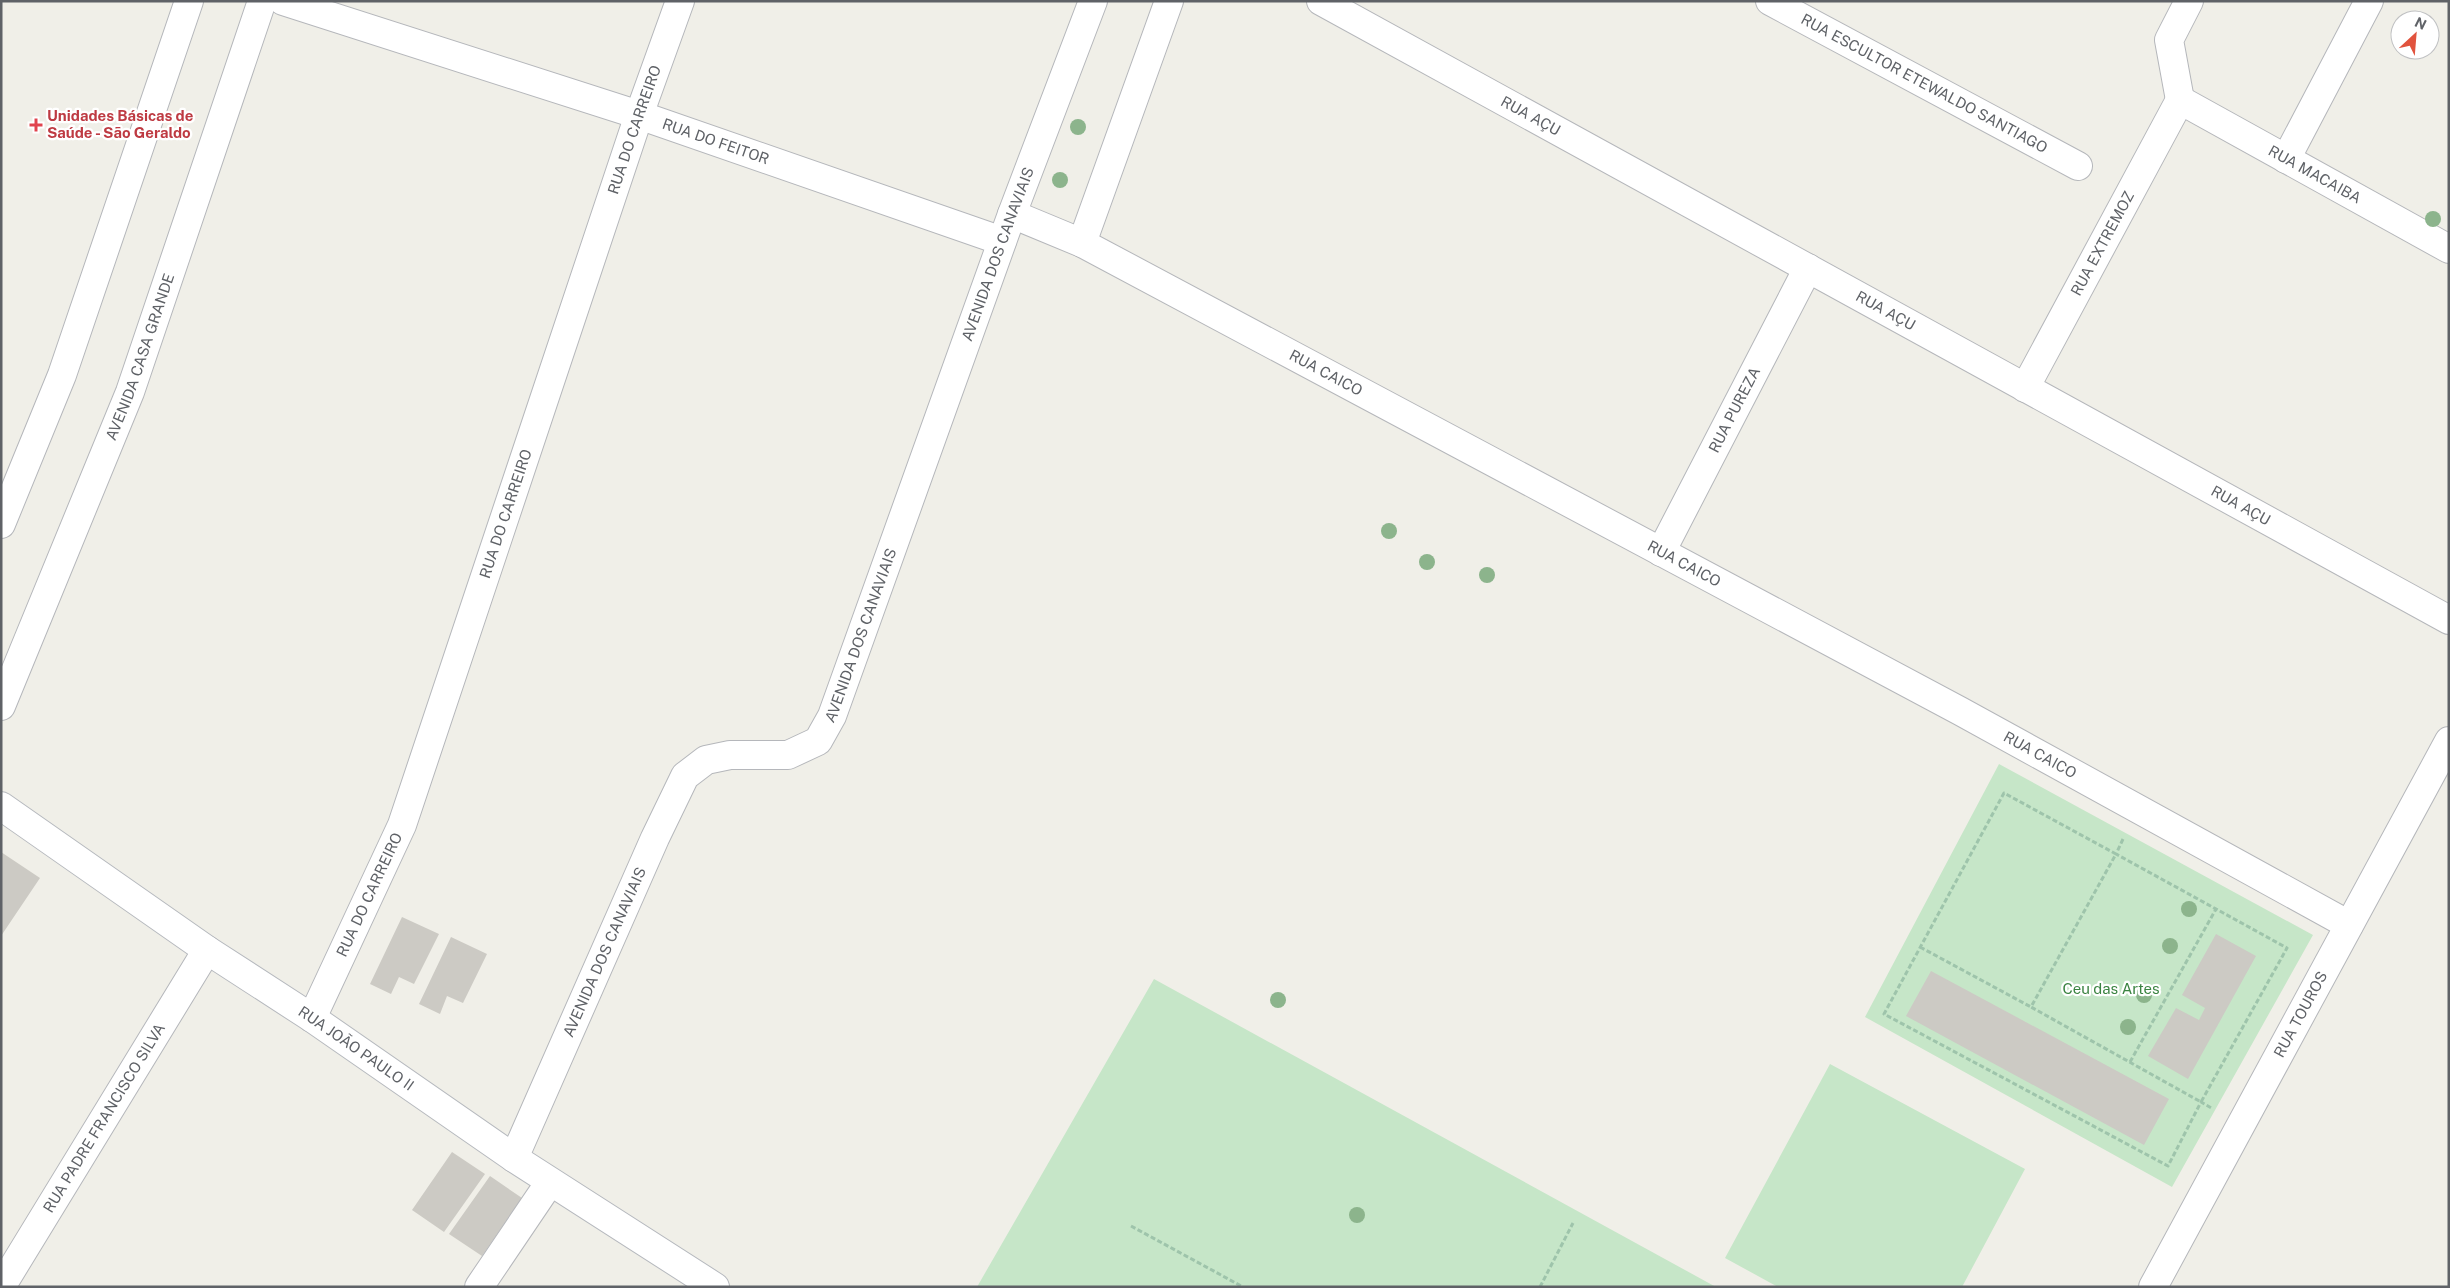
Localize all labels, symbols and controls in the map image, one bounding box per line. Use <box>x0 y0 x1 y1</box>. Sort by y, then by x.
street label: RUA ESCULTOR ETEWALDO SANTIAGO <box>1798 10 2051 156</box>
north arrow <box>2390 10 2440 60</box>
text: N <box>2412 14 2429 33</box>
street label: RUA DO CARREIRO <box>604 63 664 196</box>
street label: RUA AÇU <box>1498 92 1563 139</box>
place label: Unidades Básicas de Saúde - São Geraldo <box>47 107 193 141</box>
street label: RUA DO FEITOR <box>660 115 771 168</box>
marker: Unidades Básicas de Saúde - São Geraldo <box>29 118 43 132</box>
street label: RUA MACAIBA <box>2266 142 2365 207</box>
street label: AVENIDA DOS CANAVIAIS <box>958 165 1037 343</box>
street label: RUA EXTREMOZ <box>2067 188 2137 299</box>
street label: AVENIDA CASA GRANDE <box>102 271 177 443</box>
street label: RUA AÇU <box>1853 287 1918 334</box>
street label: RUA CAICO <box>1286 346 1366 399</box>
street label: RUA PUREZA <box>1705 364 1763 455</box>
street label: RUA DO CARREIRO <box>476 447 535 580</box>
street label: RUA AÇU <box>2208 482 2274 528</box>
street label: RUA CAICO <box>1645 537 1724 590</box>
street label: AVENIDA DOS CANAVIAIS <box>821 546 899 725</box>
street label: RUA CAICO <box>2001 728 2080 781</box>
street label: RUA DO CARREIRO <box>333 830 405 959</box>
street label: AVENIDA DOS CANAVIAIS <box>559 864 649 1039</box>
street label: RUA TOUROS <box>2270 968 2330 1060</box>
park label: Ceu das Artes <box>2062 980 2160 997</box>
street label: RUA JOÃO PAULO II <box>295 1003 417 1094</box>
street label: RUA PADRE FRANCISCO SILVA <box>40 1020 168 1215</box>

